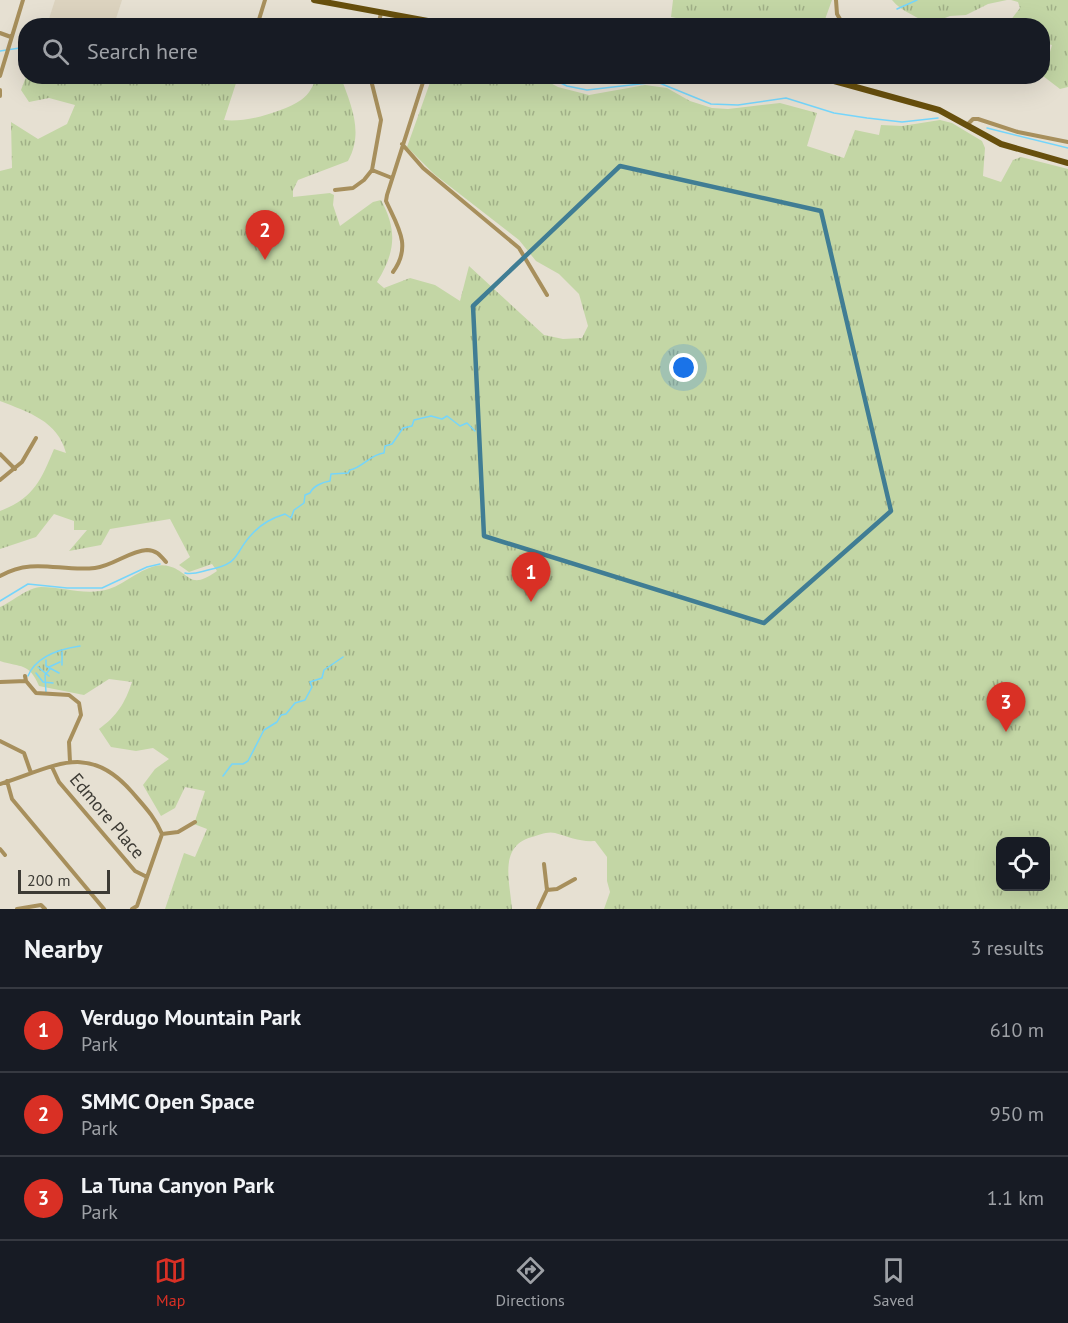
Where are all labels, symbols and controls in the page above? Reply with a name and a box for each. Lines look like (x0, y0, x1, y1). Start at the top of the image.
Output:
search box (18, 18, 1050, 84)
icon: search (39, 35, 72, 68)
text: Search here (87, 37, 198, 65)
pin: 2 (246, 210, 284, 260)
your location (669, 353, 698, 382)
pin: 1 (512, 552, 550, 602)
pin: 3 (986, 682, 1026, 732)
street label: Edmore Place (65, 768, 150, 863)
map controls (996, 837, 1050, 891)
button: locate (996, 837, 1050, 891)
scale bar (18, 867, 110, 894)
text: 200 m (27, 870, 70, 890)
text: Nearby (24, 932, 102, 965)
text: 3 results (971, 935, 1044, 961)
text: Verdugo Mountain Park (81, 1003, 301, 1031)
text: 1 (38, 1017, 49, 1043)
text: 610 m (990, 1017, 1044, 1043)
text: Park (81, 1031, 118, 1057)
text: SMMC Open Space (81, 1087, 255, 1115)
text: 2 (38, 1101, 49, 1127)
text: 950 m (990, 1101, 1044, 1127)
text: Park (81, 1115, 118, 1141)
text: La Tuna Canyon Park (81, 1171, 274, 1199)
text: 3 (38, 1185, 49, 1211)
text: 1.1 km (987, 1185, 1044, 1211)
text: Park (81, 1199, 118, 1225)
tab: Map (154, 1254, 187, 1310)
tab: Directions (496, 1254, 565, 1310)
tab: Saved (873, 1254, 914, 1310)

